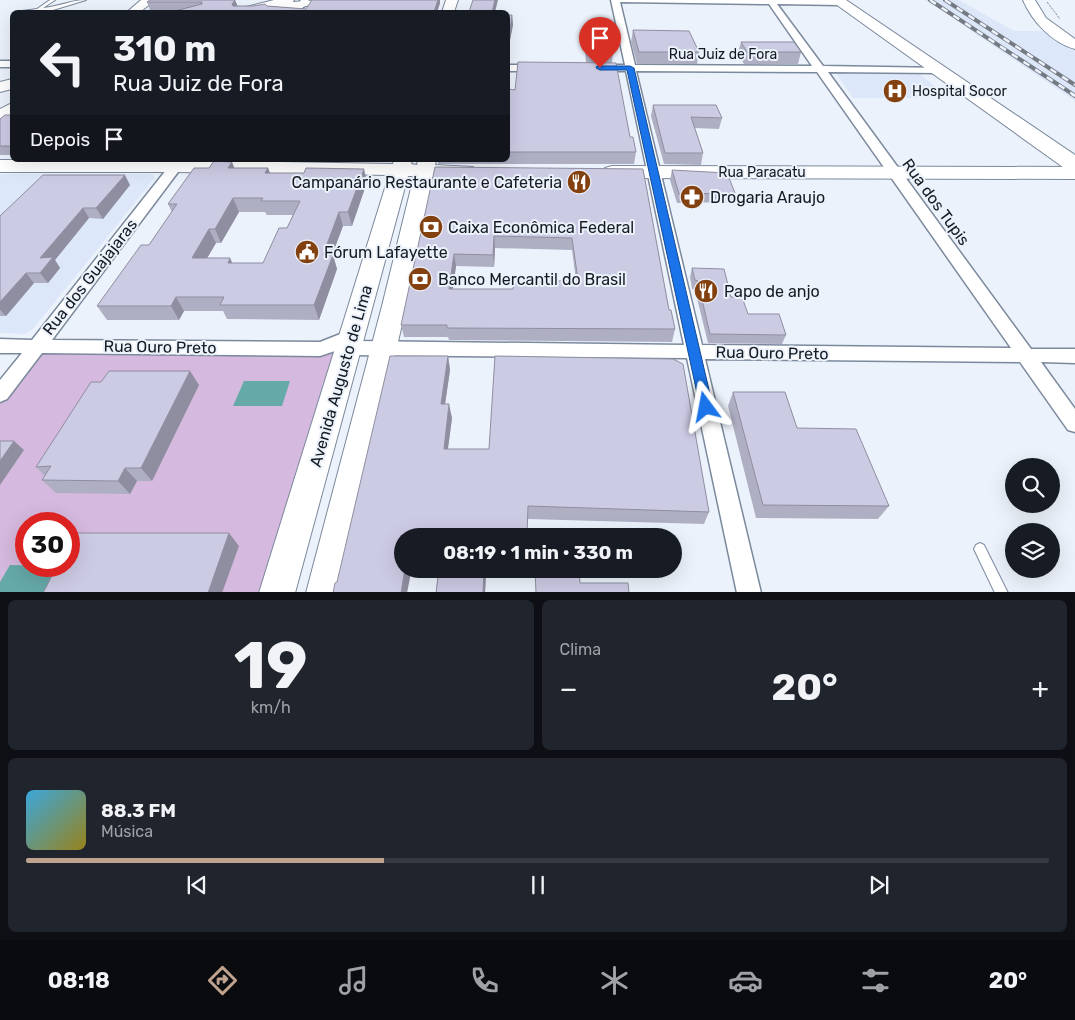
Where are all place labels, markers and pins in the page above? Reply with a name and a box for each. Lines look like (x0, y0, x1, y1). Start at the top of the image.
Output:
pin (579, 17, 621, 68)
hospital icon: Hospital Socor (882, 78, 908, 104)
place label: Hospital Socor (912, 83, 1007, 100)
restaurant icon: Campanário Restaurante e Cafeteria (566, 169, 592, 195)
place label: Campanário Restaurante e Cafeteria (291, 173, 562, 192)
pharmacy icon: Drogaria Araujo (679, 184, 705, 210)
place label: Drogaria Araujo (710, 188, 825, 207)
bank icon: Caixa Econômica Federal (418, 214, 444, 240)
place label: Caixa Econômica Federal (448, 218, 634, 237)
public building icon: Fórum Lafayette (294, 239, 320, 265)
place label: Fórum Lafayette (324, 243, 448, 262)
bank icon: Banco Mercantil do Brasil (407, 266, 433, 292)
place label: Banco Mercantil do Brasil (438, 270, 626, 289)
restaurant icon: Papo de anjo (693, 278, 719, 304)
place label: Papo de anjo (724, 282, 820, 301)

